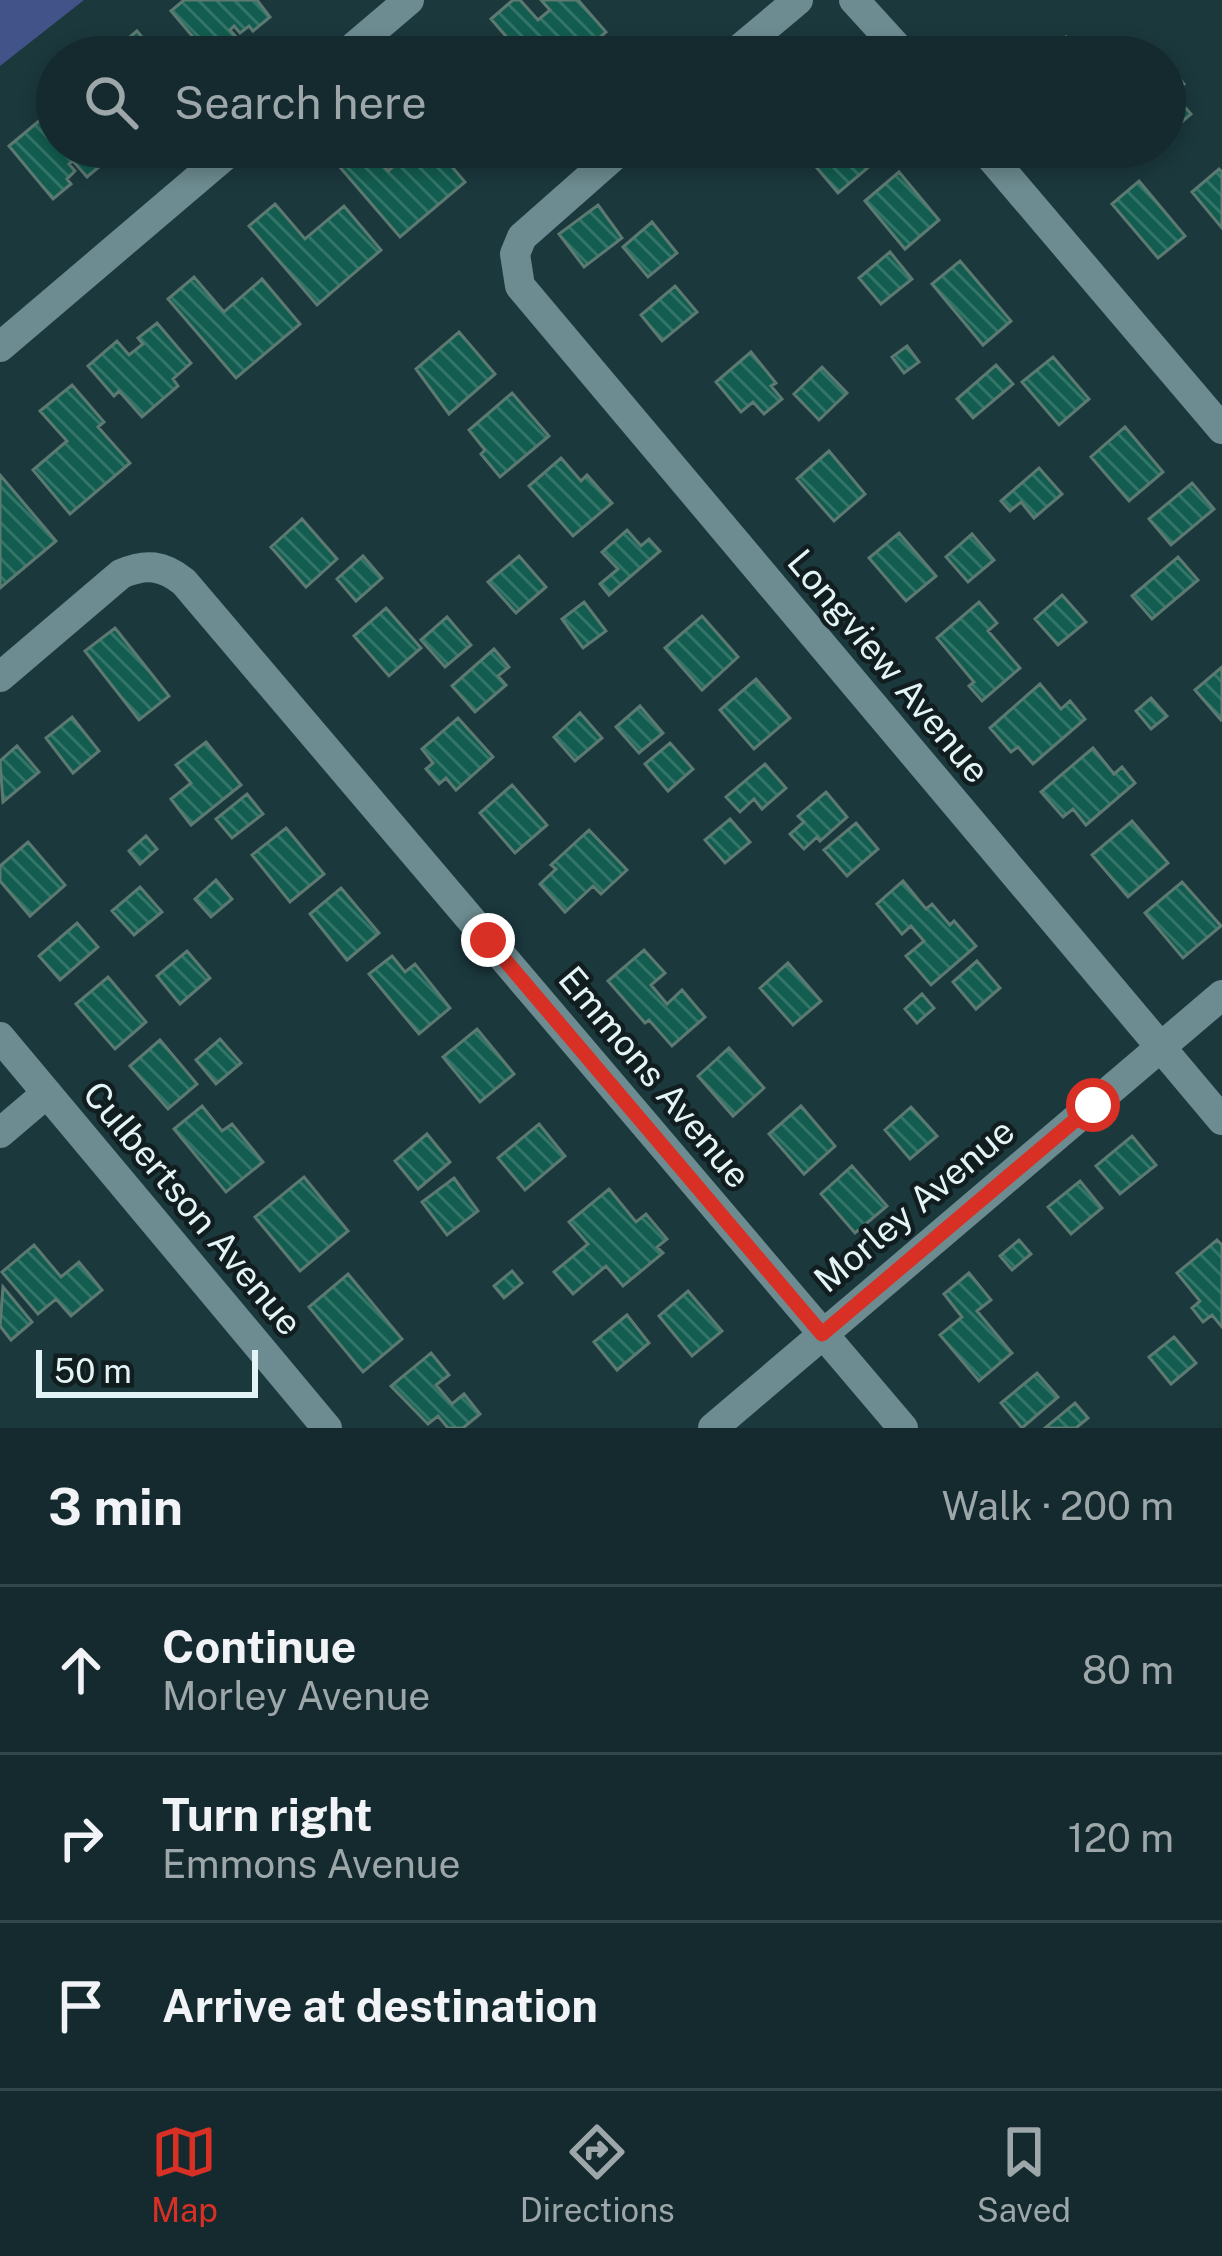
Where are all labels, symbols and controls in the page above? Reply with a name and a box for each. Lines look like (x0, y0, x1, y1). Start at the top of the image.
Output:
search box (36, 36, 1186, 168)
icon: search (78, 69, 144, 135)
text: Search here (174, 76, 427, 129)
street label: Longview Avenue (779, 541, 999, 791)
route end (461, 913, 515, 967)
street label: Emmons Avenue (550, 958, 760, 1196)
street label: Culbertson Avenue (75, 1073, 311, 1343)
route start (1066, 1078, 1120, 1132)
street label: Morley Avenue (806, 1109, 1022, 1301)
scale bar (36, 1344, 258, 1397)
text: 50 m (54, 1352, 132, 1390)
text: 3 min (48, 1477, 183, 1536)
text: Walk · 200 m (942, 1483, 1174, 1529)
text: Continue (162, 1620, 356, 1673)
icon: ahead (48, 1637, 114, 1703)
text: 80 m (1082, 1647, 1174, 1693)
text: Morley Avenue (162, 1673, 430, 1719)
text: Turn right (162, 1788, 373, 1841)
icon: right (48, 1805, 114, 1871)
text: 120 m (1068, 1815, 1174, 1861)
text: Emmons Avenue (162, 1841, 461, 1887)
icon: arrive (48, 1973, 114, 2039)
text: Arrive at destination (162, 1979, 598, 2032)
tab: Map (151, 2119, 218, 2229)
tab: Directions (520, 2119, 675, 2229)
tab: Saved (977, 2119, 1071, 2229)

